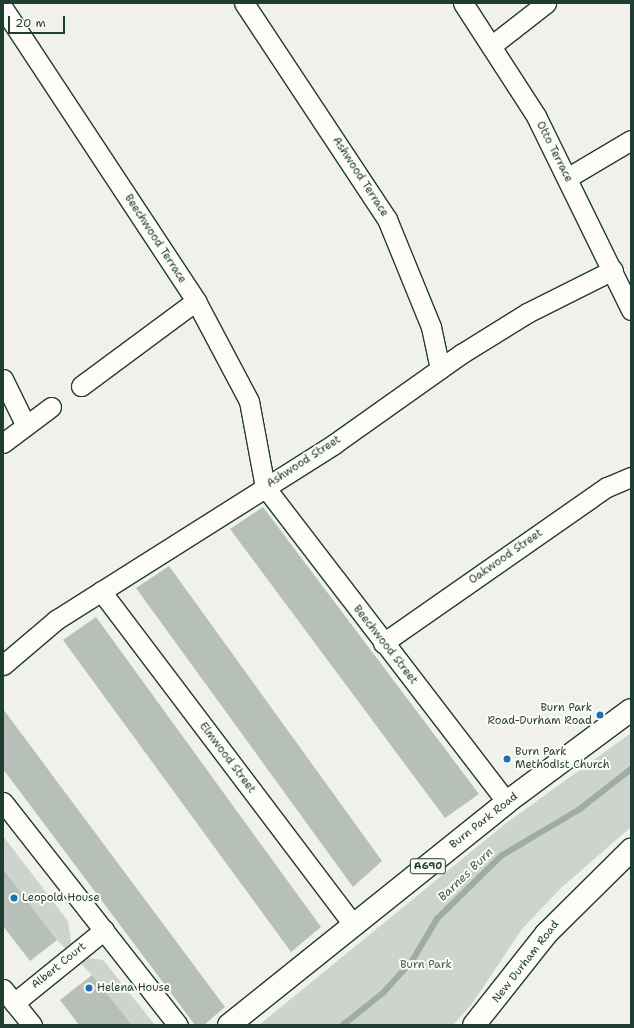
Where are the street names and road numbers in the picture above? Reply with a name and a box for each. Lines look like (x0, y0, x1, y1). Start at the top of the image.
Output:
street label: Otto Terrace (533, 119, 575, 185)
street label: Ashwood Terrace (329, 135, 391, 219)
street label: Beechwood Terrace (121, 192, 189, 286)
street label: Ashwood Street (264, 433, 344, 491)
street label: Oakwood Street (467, 527, 545, 587)
street label: Beechwood Street (350, 603, 420, 687)
street label: Elmwood Street (196, 720, 258, 796)
street label: Burn Park Road (447, 790, 521, 852)
road number: A690 (409, 858, 447, 874)
street label: New Durham Road (490, 918, 562, 1006)
street label: Albert Court (29, 940, 89, 992)

